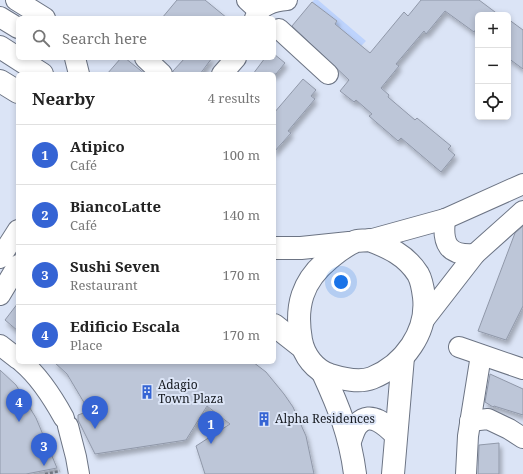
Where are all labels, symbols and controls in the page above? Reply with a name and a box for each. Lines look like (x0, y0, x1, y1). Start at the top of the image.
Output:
map controls (475, 12, 511, 120)
button: + (475, 12, 511, 48)
search box (16, 16, 276, 60)
icon: search (30, 27, 52, 49)
text: Search here (62, 28, 147, 48)
button: − (475, 48, 511, 84)
button: locate (475, 84, 511, 120)
text: Nearby (32, 87, 95, 110)
text: 4 results (208, 89, 260, 107)
text: Atipico (70, 136, 125, 156)
text: 1 (41, 146, 49, 164)
text: 100 m (223, 146, 260, 164)
text: Café (70, 156, 97, 174)
text: BiancoLatte (70, 196, 161, 216)
text: 2 (41, 206, 49, 224)
text: 140 m (223, 206, 260, 224)
text: Café (70, 216, 97, 234)
text: Sushi Seven (70, 256, 160, 276)
text: 3 (41, 266, 49, 284)
text: 170 m (223, 266, 260, 284)
your location (331, 272, 351, 292)
text: Restaurant (70, 276, 138, 294)
text: Edificio Escala (70, 316, 180, 336)
text: 4 (41, 326, 49, 344)
text: 170 m (223, 326, 260, 344)
text: Place (70, 336, 103, 354)
place label: Adagio Town Plaza (158, 376, 224, 407)
building icon: Adagio Town Plaza (139, 384, 155, 400)
pin: 4 (6, 389, 32, 422)
pin: 2 (82, 396, 108, 429)
place label: Alpha Residences (275, 410, 375, 427)
pin: 1 (198, 411, 224, 444)
building icon: Alpha Residences (256, 411, 272, 427)
pin: 3 (31, 433, 57, 466)

